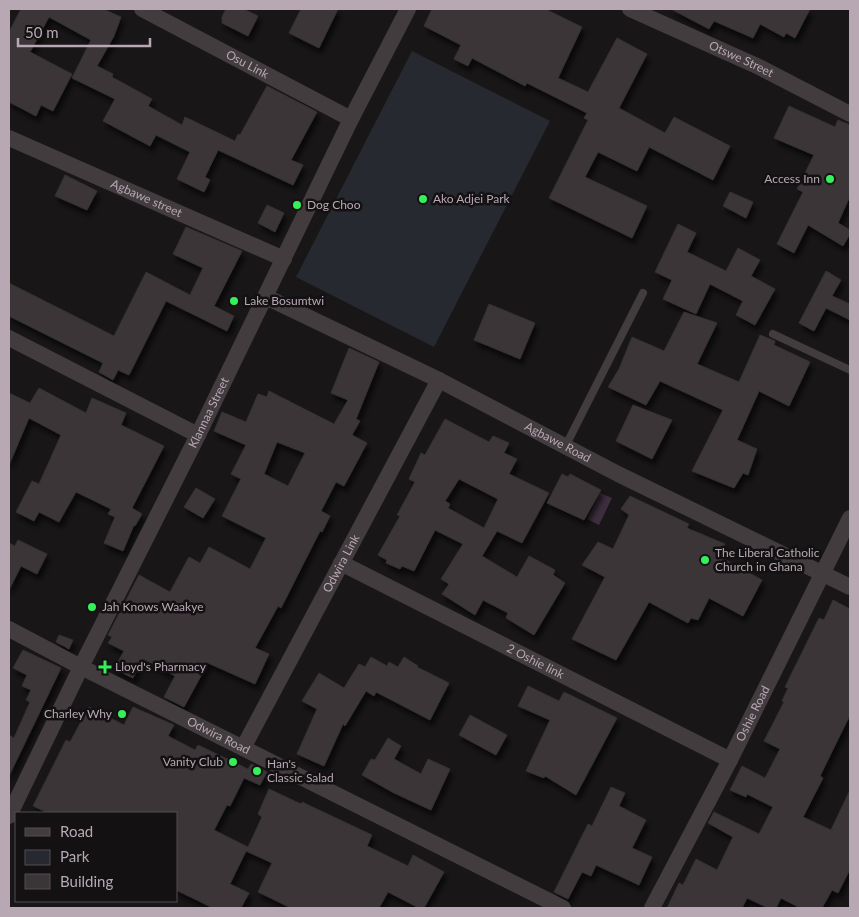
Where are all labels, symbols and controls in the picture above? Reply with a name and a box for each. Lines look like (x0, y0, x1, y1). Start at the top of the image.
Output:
scale bar (18, 15, 150, 47)
text: 50 m (25, 23, 59, 41)
street label: Otswe Street (707, 37, 777, 81)
street label: Osu Link (224, 47, 272, 82)
place label: Access Inn (764, 171, 820, 186)
marker: Access Inn (824, 173, 836, 185)
street label: Agbawe street (109, 176, 185, 220)
place label: Ako Adjei Park (433, 191, 511, 206)
marker: Ako Adjei Park (417, 193, 429, 205)
place label: Dog Choo (307, 197, 361, 212)
marker: Dog Choo (291, 199, 303, 211)
place label: Lake Bosumtwi (244, 293, 324, 308)
marker: Lake Bosumtwi (228, 295, 240, 307)
street label: Klannaa Street (185, 374, 232, 450)
street label: Agbawe Road (522, 418, 594, 465)
street label: Odwira Link (319, 531, 363, 595)
place label: The Liberal Catholic Church in Ghana (715, 545, 820, 574)
marker: The Liberal Catholic Church in Ghana (699, 554, 711, 566)
place label: Jah Knows Waakye (102, 599, 204, 614)
marker: Jah Knows Waakye (86, 601, 98, 613)
street label: 2 Oshie link (505, 640, 568, 682)
place label: Lloyd's Pharmacy (115, 659, 207, 674)
marker: Lloyd's Pharmacy (99, 661, 111, 673)
street label: Oshie Road (732, 683, 773, 744)
place label: Charley Why (44, 706, 113, 721)
marker: Charley Why (116, 708, 128, 720)
street label: Odwira Road (185, 713, 253, 757)
place label: Vanity Club (163, 754, 223, 769)
marker: Vanity Club (227, 756, 239, 768)
place label: Han's Classic Salad (267, 756, 334, 785)
marker: Han's Classic Salad (251, 765, 263, 777)
legend (15, 812, 178, 902)
text: Road (60, 822, 93, 840)
text: Park (60, 847, 90, 865)
text: Building (60, 872, 113, 890)

